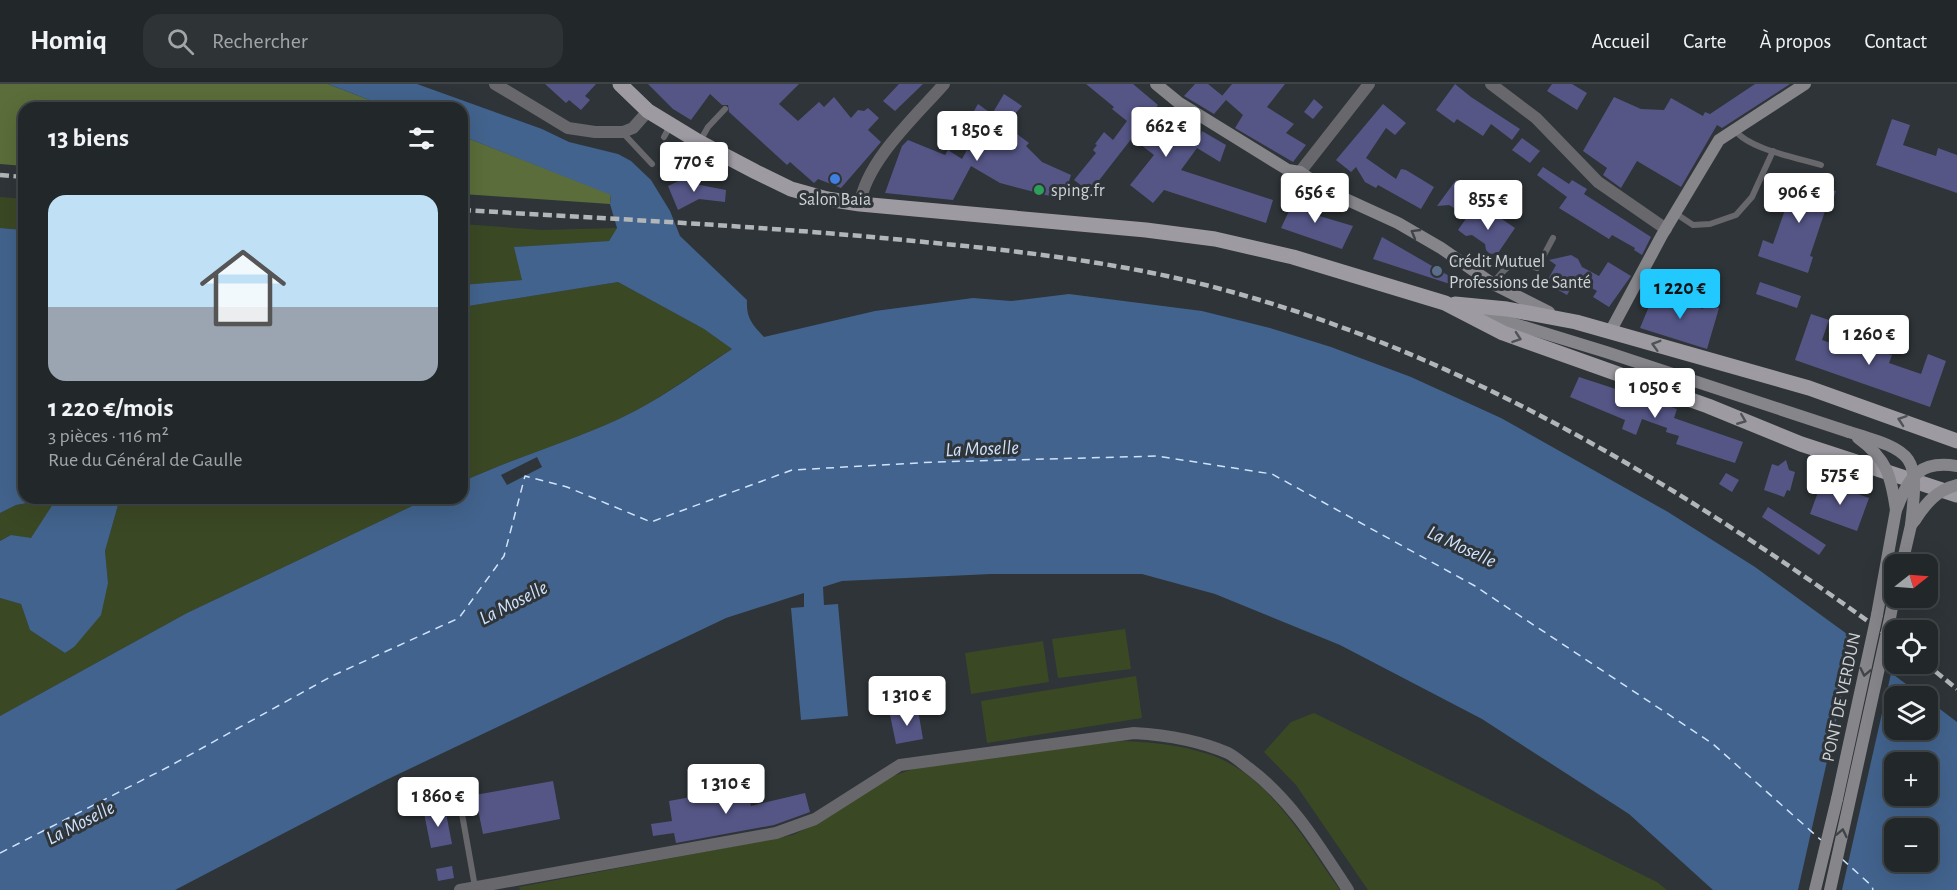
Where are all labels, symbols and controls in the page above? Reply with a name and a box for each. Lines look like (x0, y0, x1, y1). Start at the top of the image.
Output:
search box (143, 14, 563, 68)
icon: search (164, 25, 197, 58)
text: Homiq (30, 27, 107, 55)
text: Rechercher (212, 30, 308, 52)
text: Accueil (1592, 31, 1650, 52)
text: Carte (1683, 31, 1726, 52)
text: À propos (1759, 31, 1831, 52)
text: Contact (1864, 31, 1927, 52)
pin: 662 € (1124, 107, 1208, 158)
pin: 1 850 € (922, 111, 1032, 162)
text: 662 € (1145, 116, 1187, 136)
text: 1 850 € (951, 120, 1003, 140)
icon: filters (405, 122, 438, 155)
text: 13 biens (48, 125, 129, 151)
pin: 770 € (652, 142, 736, 193)
text: 770 € (674, 151, 714, 171)
marker: Salon Baia (828, 172, 842, 186)
pin: 656 € (1273, 173, 1357, 224)
pin: 906 € (1757, 173, 1841, 224)
pin: 855 € (1446, 180, 1530, 231)
place label: sping.fr (1051, 182, 1105, 200)
text: 656 € (1295, 182, 1335, 202)
text: 906 € (1778, 182, 1820, 202)
marker: sping.fr (1032, 183, 1046, 197)
text: 855 € (1468, 189, 1508, 209)
place label: Salon Baia (799, 191, 871, 209)
one-way arrow (1411, 228, 1421, 240)
icon: home (189, 234, 297, 342)
place label: Crédit Mutuel Professions de Santé (1449, 253, 1591, 292)
marker: Crédit Mutuel Professions de Santé (1430, 264, 1444, 278)
pin: 1 220 € (1625, 269, 1735, 320)
text: 1 220 € (1654, 278, 1706, 298)
pin: 1 260 € (1814, 315, 1924, 366)
text: 1 260 € (1843, 324, 1895, 344)
one-way arrow (1511, 331, 1522, 343)
one-way arrow (1651, 340, 1661, 353)
pin: 1 050 € (1600, 368, 1710, 419)
text: 1 050 € (1629, 377, 1681, 397)
text: 1 220 €/mois (48, 395, 173, 421)
one-way arrow (1736, 413, 1747, 425)
one-way arrow (1898, 415, 1908, 428)
text: 3 pièces · 116 m² (48, 426, 169, 446)
water label: La Moselle (945, 438, 1020, 460)
text: Rue du Général de Gaulle (48, 450, 243, 470)
pin: 575 € (1798, 455, 1882, 506)
text: 575 € (1821, 464, 1859, 484)
water label: La Moselle (1424, 522, 1500, 572)
north arrow (1884, 554, 1938, 608)
map controls (1884, 554, 1938, 872)
water label: La Moselle (476, 577, 551, 629)
button: locate (1884, 620, 1938, 674)
street label: PONT DE VERDUN (1819, 631, 1864, 764)
one-way arrow (1859, 667, 1872, 677)
pin: 1 310 € (852, 676, 962, 727)
text: 1 310 € (883, 685, 931, 705)
button: layers (1884, 686, 1938, 740)
button: + (1884, 752, 1938, 806)
pin: 1 310 € (671, 764, 781, 815)
text: 1 310 € (702, 773, 750, 793)
pin: 1 860 € (383, 777, 493, 828)
text: 1 860 € (412, 786, 464, 806)
water label: La Moselle (43, 797, 118, 849)
button: − (1884, 818, 1938, 872)
one-way arrow (1835, 828, 1848, 838)

